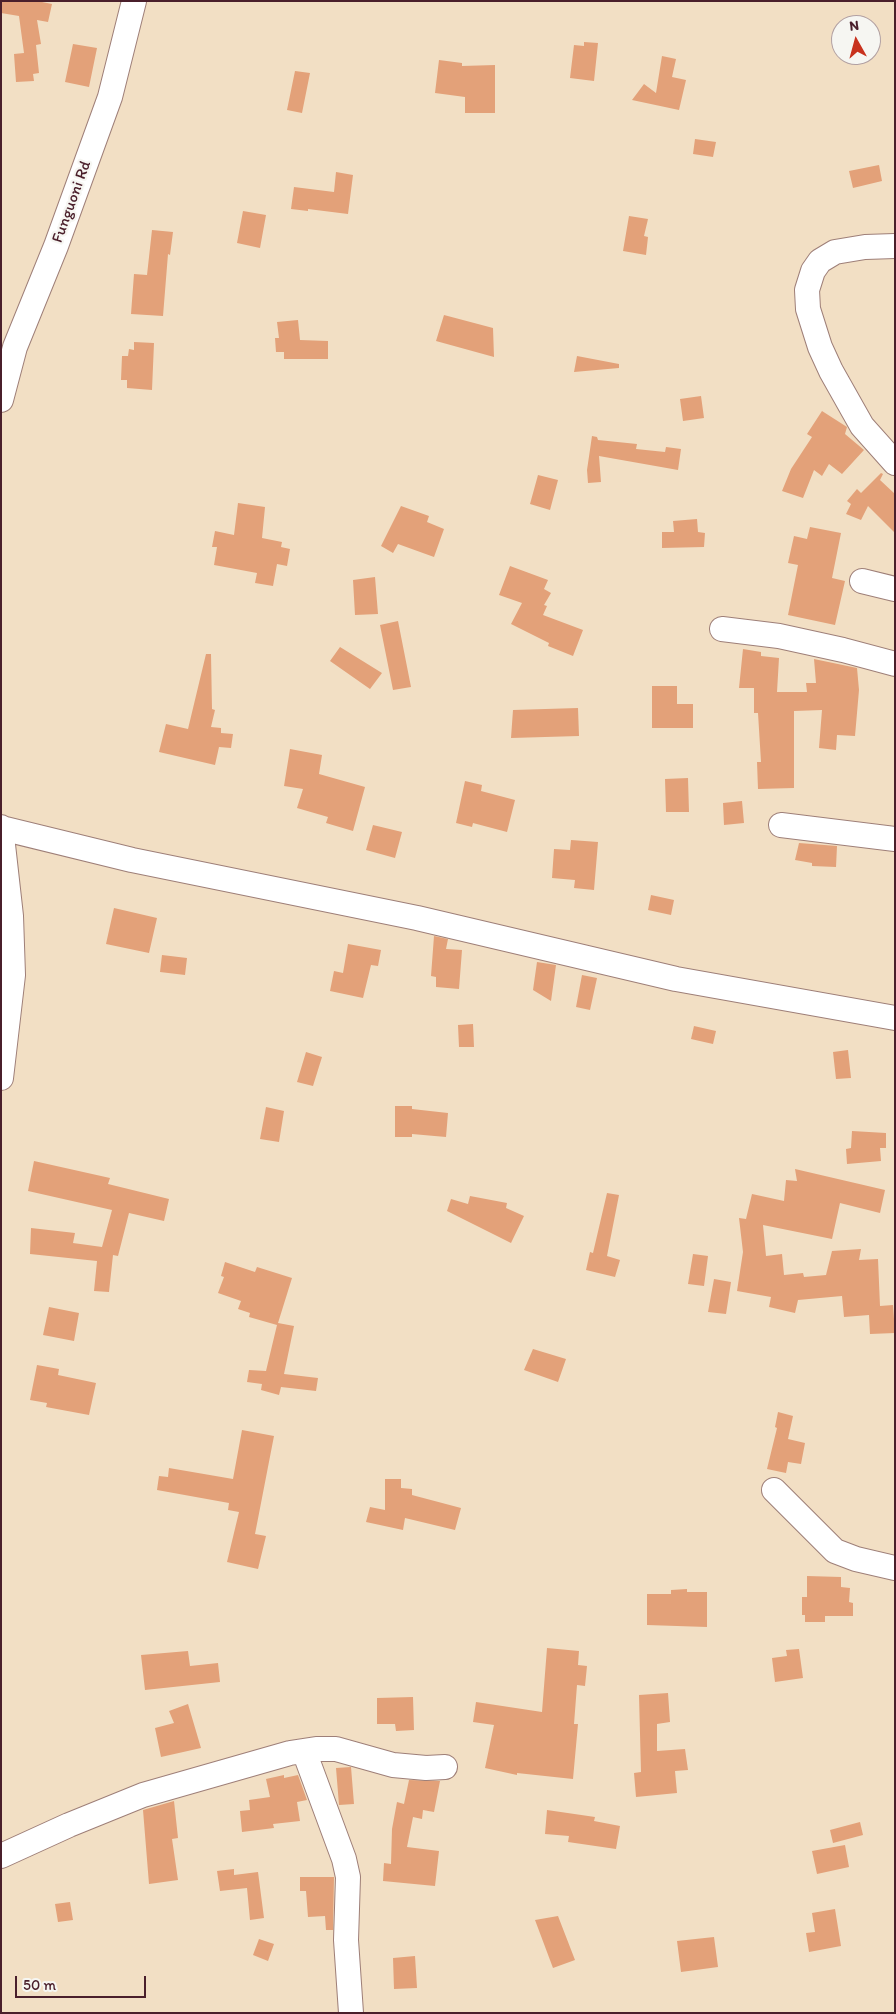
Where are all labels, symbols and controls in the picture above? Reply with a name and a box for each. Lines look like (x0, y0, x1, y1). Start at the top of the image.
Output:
north arrow (831, 15, 881, 65)
text: N (848, 17, 860, 35)
street label: Funguoni Rd (48, 158, 96, 246)
scale bar (18, 1966, 149, 1998)
text: 50 m (23, 1976, 56, 1994)

